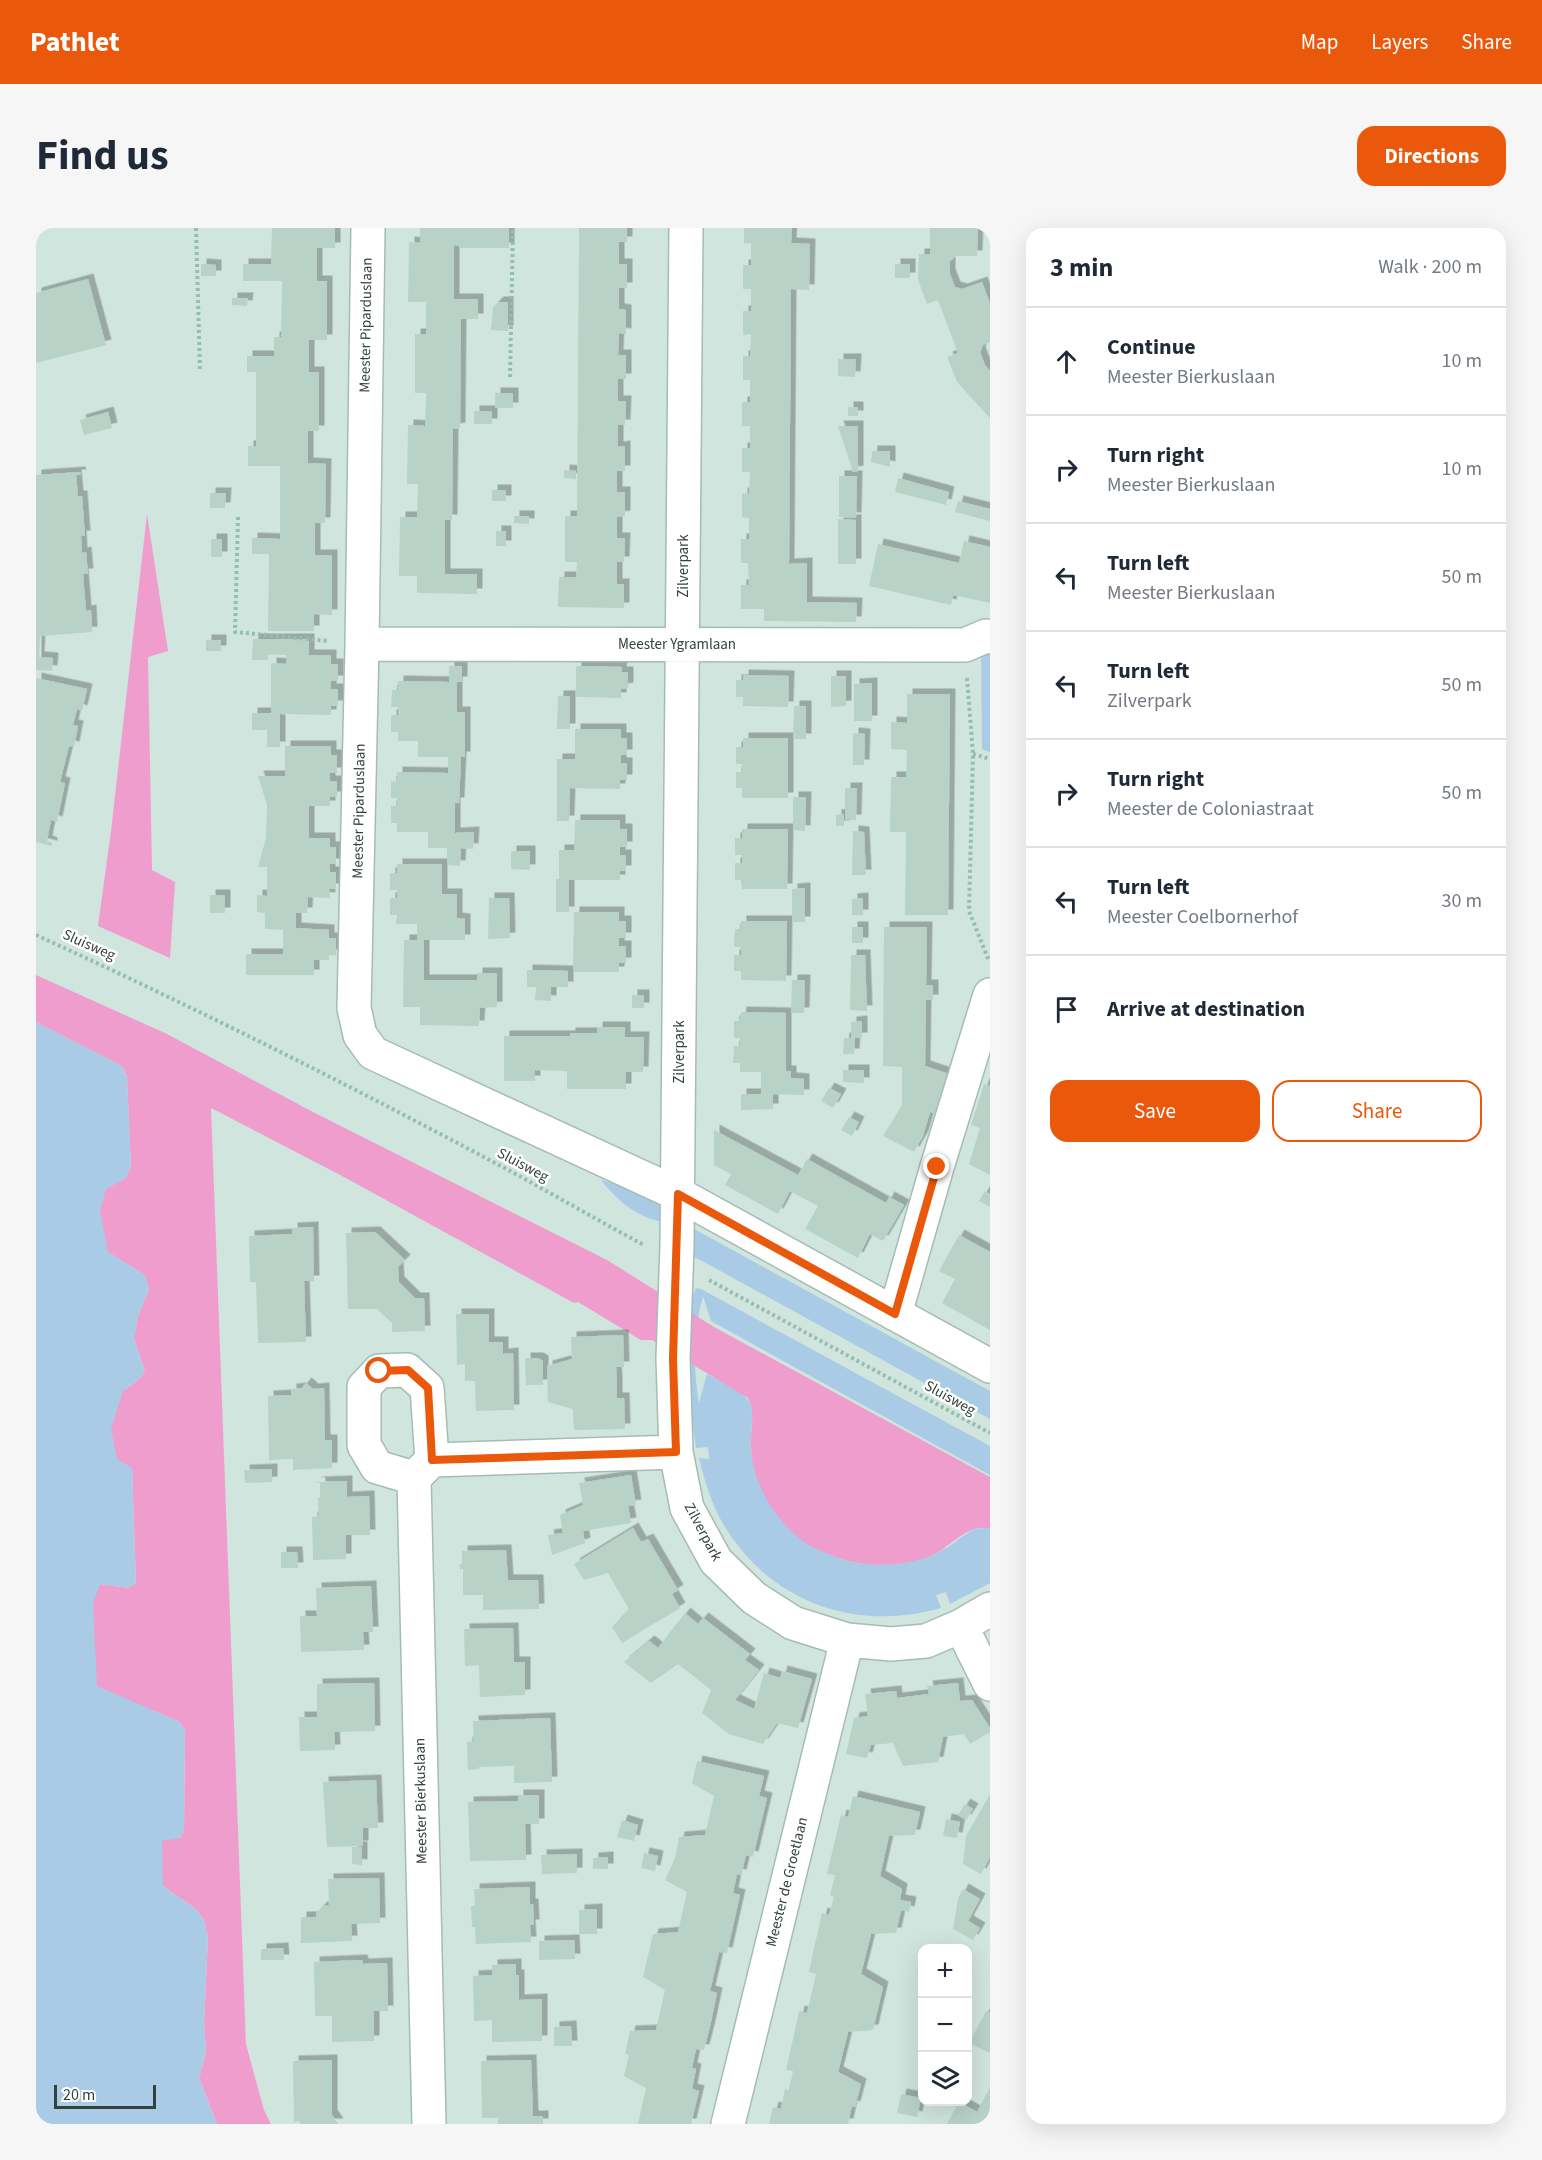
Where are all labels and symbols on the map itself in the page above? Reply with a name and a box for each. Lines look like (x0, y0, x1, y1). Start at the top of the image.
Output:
street label: Meester Piparduslaan (354, 257, 378, 393)
street label: Zilverpark (673, 534, 694, 598)
street label: Meester Ygramlaan (618, 634, 736, 655)
street label: Meester Piparduslaan (347, 743, 371, 879)
street label: Sluisweg (59, 924, 119, 966)
street label: Zilverpark (669, 1020, 690, 1084)
street label: Sluisweg (494, 1143, 553, 1188)
route end (923, 1153, 949, 1179)
route start (365, 1357, 391, 1383)
street label: Sluisweg (921, 1375, 980, 1421)
street label: Zilverpark (679, 1499, 727, 1565)
street label: Meester Bierkuslaan (409, 1738, 433, 1864)
street label: Meester de Groetlaan (761, 1815, 813, 1949)
scale bar (54, 2082, 156, 2110)

